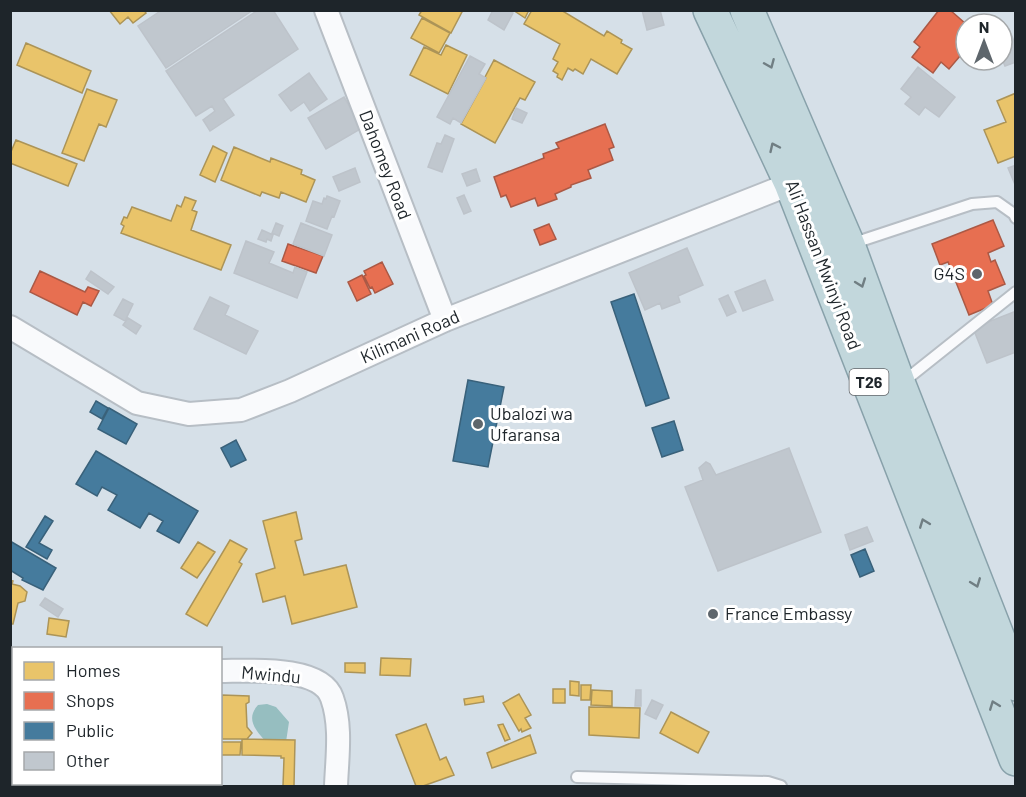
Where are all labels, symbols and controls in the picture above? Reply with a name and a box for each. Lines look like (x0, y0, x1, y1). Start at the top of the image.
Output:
north arrow (954, 12, 1014, 72)
text: N (979, 17, 989, 36)
one-way arrow (763, 58, 775, 69)
street label: Dahomey Road (355, 107, 417, 222)
one-way arrow (770, 142, 782, 153)
street label: Ali Hassan Mwinyi Road (781, 177, 866, 353)
place label: G4S (934, 262, 965, 284)
marker: G4S (970, 267, 984, 281)
one-way arrow (854, 277, 867, 288)
street label: Kilimani Road (357, 304, 463, 368)
road number: T26 (850, 369, 888, 395)
place label: Ubalozi wa Ufaransa (490, 402, 573, 445)
marker: Ubalozi wa Ufaransa (471, 417, 485, 431)
one-way arrow (918, 518, 931, 529)
one-way arrow (969, 576, 981, 587)
place label: France Embassy (725, 602, 852, 624)
marker: France Embassy (706, 607, 720, 621)
legend (12, 647, 222, 785)
text: Homes (66, 659, 120, 681)
street label: Mwindu (240, 660, 302, 688)
text: Shops (66, 689, 115, 711)
one-way arrow (989, 700, 1001, 711)
text: Public (66, 719, 114, 741)
text: Other (66, 749, 110, 771)

